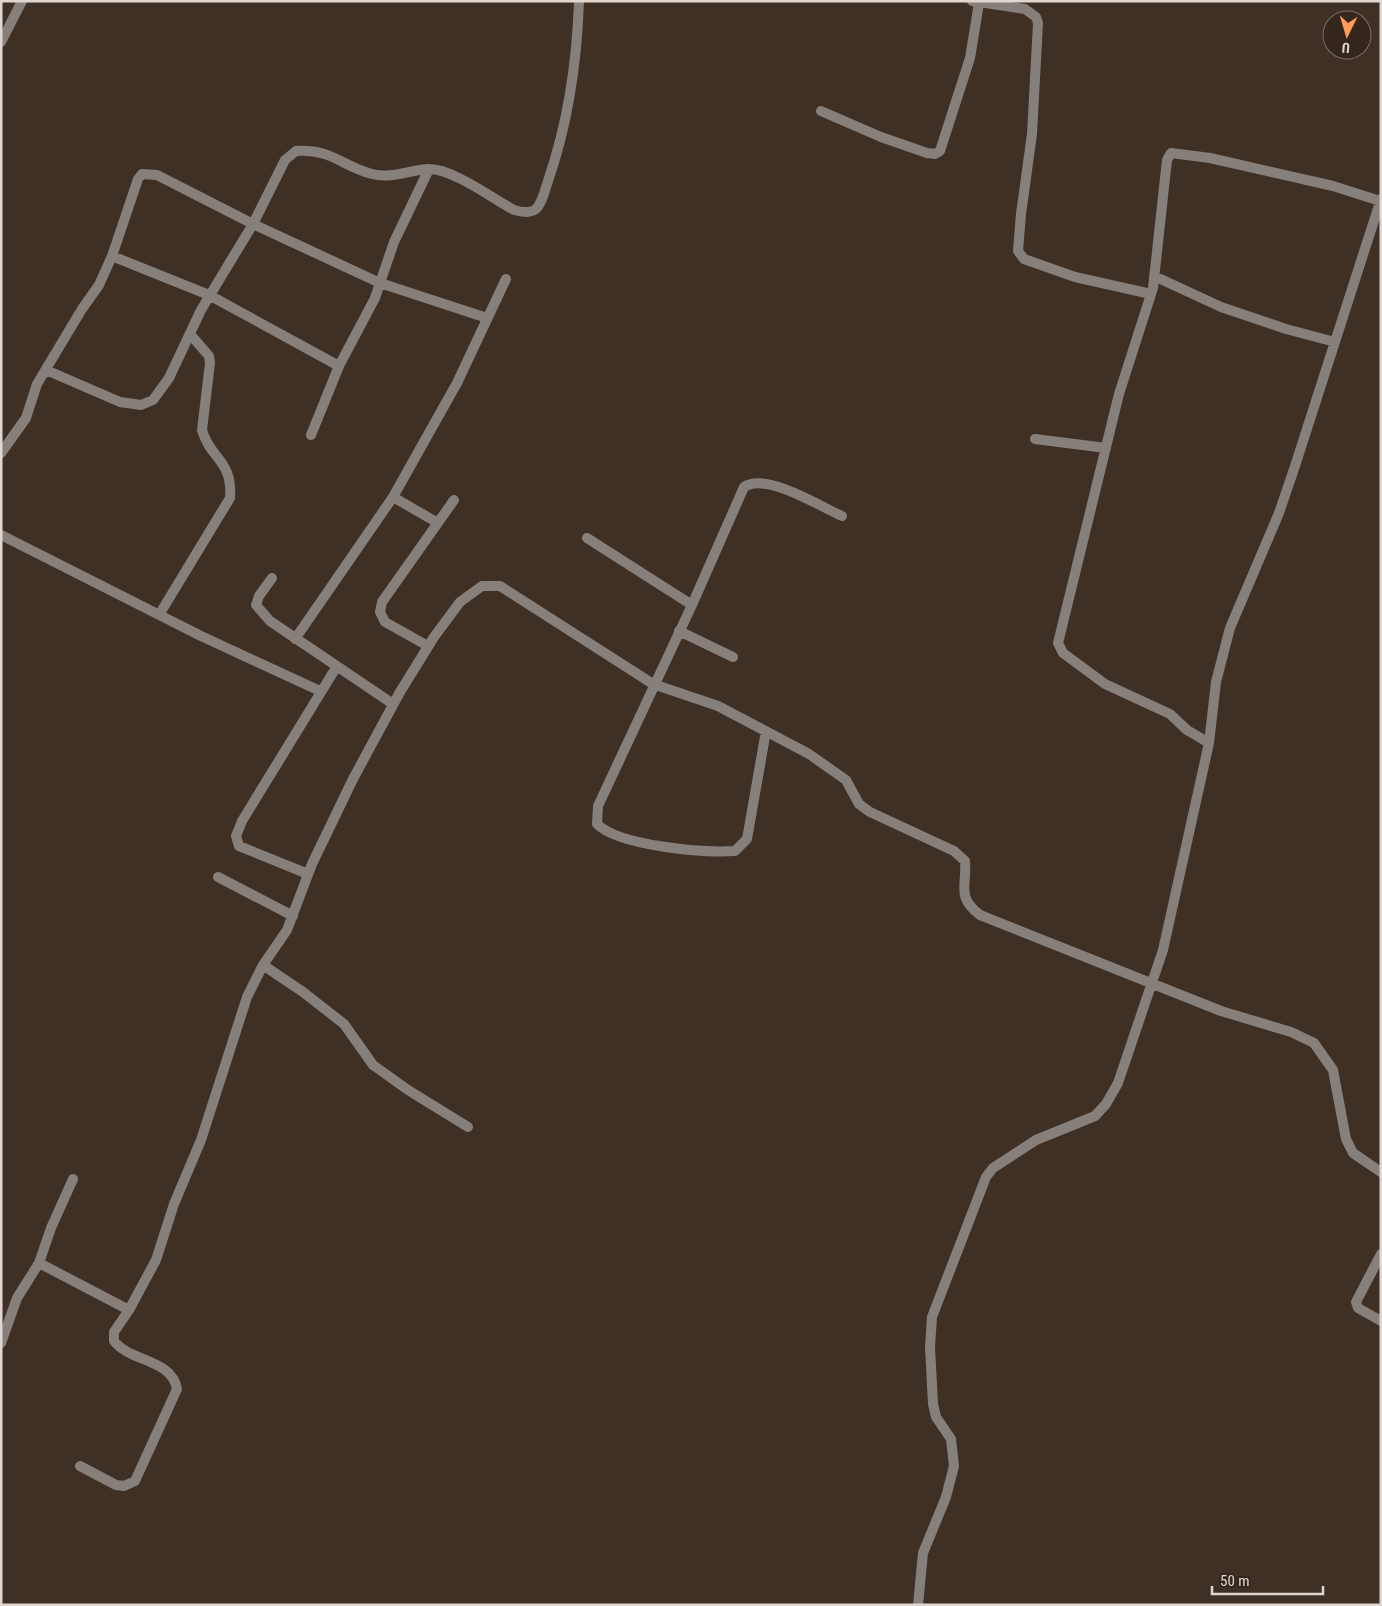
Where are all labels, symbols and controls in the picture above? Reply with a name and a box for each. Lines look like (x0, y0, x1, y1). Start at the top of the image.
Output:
north arrow (1322, 10, 1372, 60)
text: U (1341, 40, 1351, 56)
scale bar (1212, 1564, 1323, 1596)
text: 50 m (1220, 1572, 1250, 1590)

